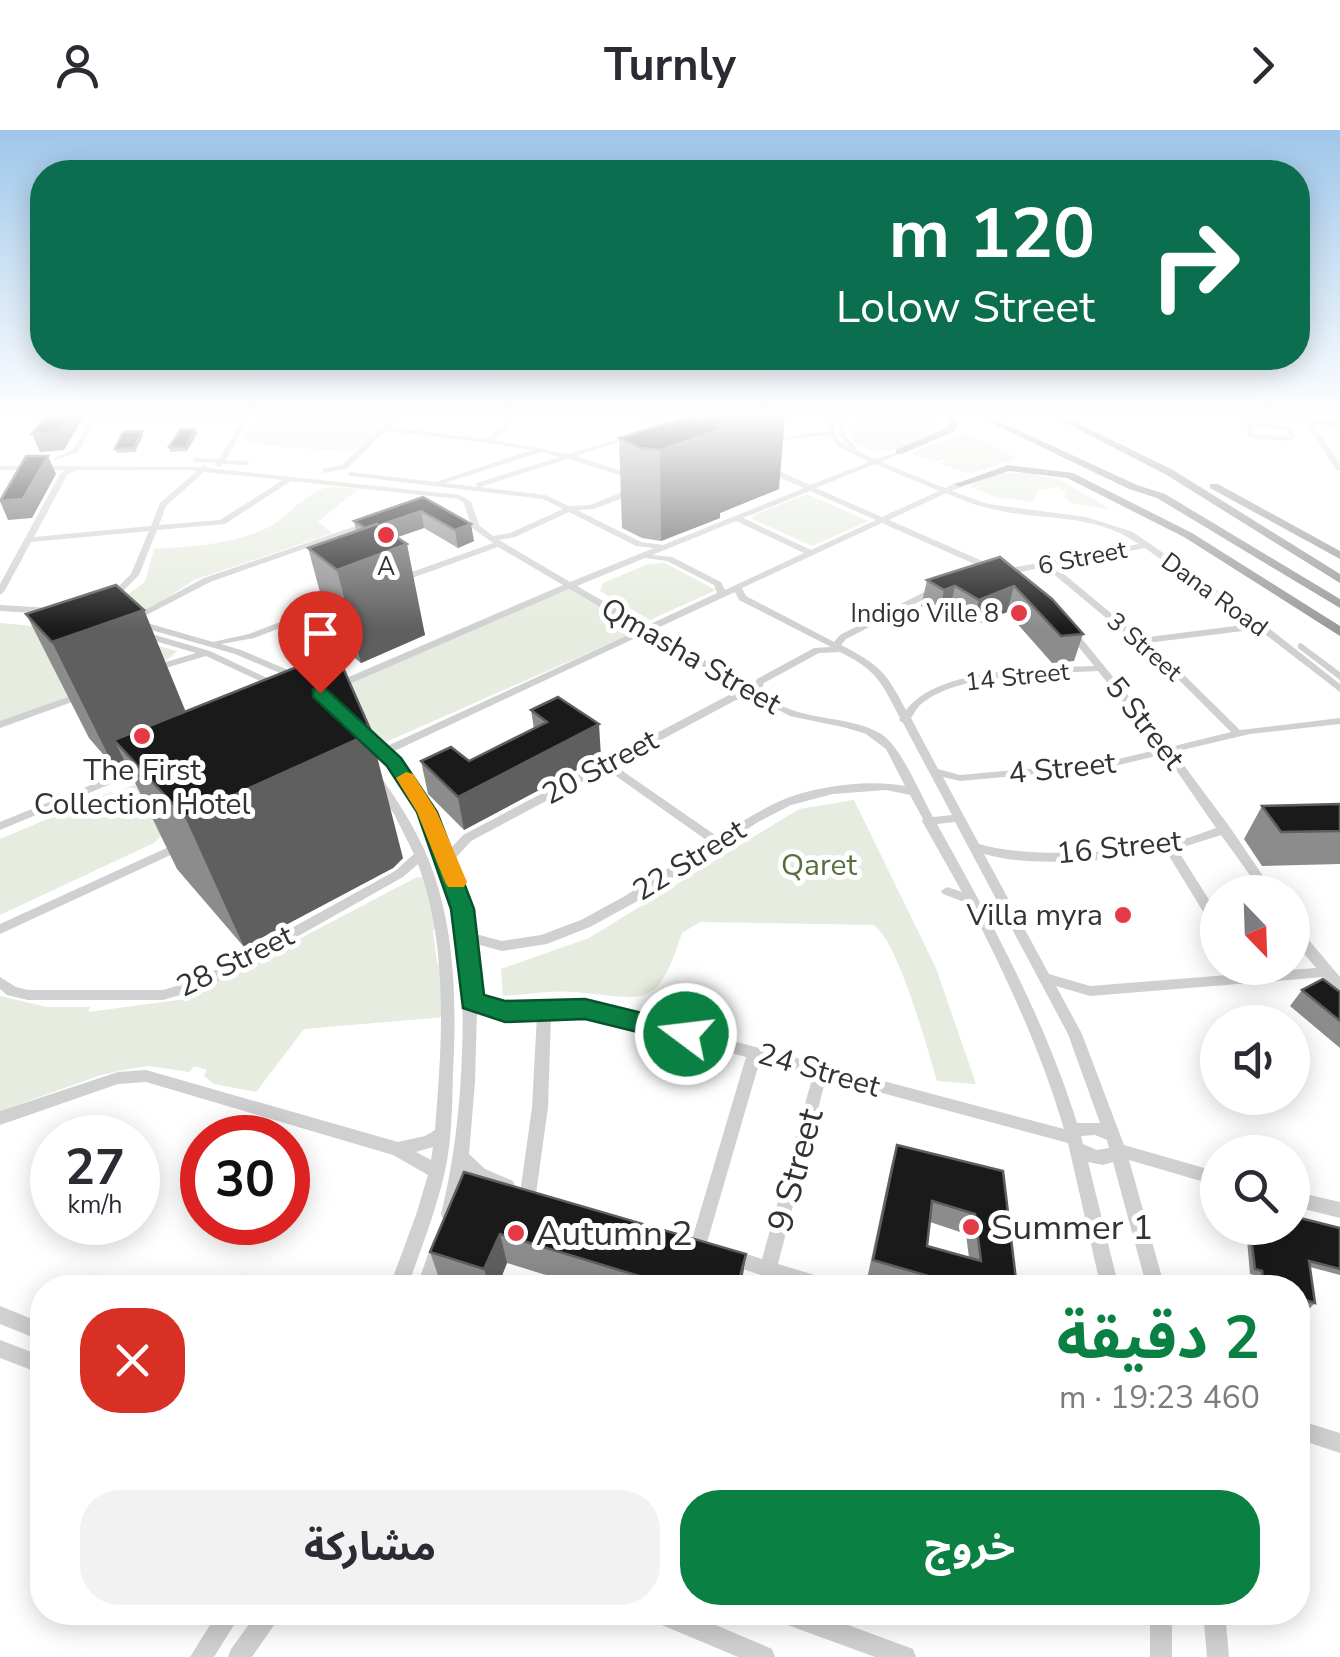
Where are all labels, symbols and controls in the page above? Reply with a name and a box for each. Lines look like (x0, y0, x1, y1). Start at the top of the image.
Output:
text: Turnly (604, 35, 736, 96)
icon: person (50, 38, 105, 93)
icon: forward (1235, 38, 1290, 93)
text: 120 m (889, 186, 1095, 282)
icon: right (1130, 200, 1260, 330)
text: Lolow Street (836, 277, 1095, 338)
marker: A (375, 524, 397, 546)
street label: 6 Street (1035, 533, 1130, 583)
street label: Dana Road (1154, 545, 1275, 645)
place label: A (377, 550, 395, 584)
street label: Qmasha Street (593, 588, 789, 725)
pin (278, 591, 363, 694)
place label: Indigo Ville 8 (851, 597, 999, 631)
marker: Indigo Ville 8 (1008, 602, 1030, 624)
street label: 3 Street (1099, 605, 1190, 689)
icon: arrive (293, 606, 348, 661)
street label: 14 Street (963, 655, 1071, 699)
street label: 5 Street (1095, 668, 1194, 779)
street label: 20 Street (535, 720, 666, 815)
marker: The First Collection Hotel (131, 725, 153, 747)
street label: 4 Street (1006, 742, 1118, 795)
place label: The First Collection Hotel (34, 750, 250, 825)
street label: 22 Street (625, 810, 754, 911)
street label: 16 Street (1054, 820, 1184, 874)
park label: Qaret (781, 845, 857, 886)
north arrow (1200, 875, 1310, 985)
map controls (1200, 875, 1310, 1245)
place label: Villa myra (966, 895, 1103, 936)
marker: Villa myra (1112, 904, 1134, 926)
street label: 28 Street (170, 915, 301, 1007)
position arrow (634, 982, 738, 1086)
button: sound (1200, 1005, 1310, 1115)
street label: 24 Street (753, 1033, 885, 1108)
street label: 9 Street (757, 1103, 835, 1237)
speed limit sign: 30 (180, 1115, 310, 1245)
text: 27 (65, 1133, 125, 1202)
button: search (1200, 1135, 1310, 1245)
text: km/h (67, 1188, 123, 1222)
place label: Summer 1 (991, 1204, 1153, 1251)
place label: Autumn 2 (536, 1210, 693, 1257)
marker: Summer 1 (960, 1216, 982, 1238)
marker: Autumn 2 (505, 1222, 527, 1244)
text: 2 دقيقة (1057, 1297, 1260, 1379)
button: close (80, 1308, 185, 1413)
text: 460 m · 19:23 (1059, 1376, 1260, 1419)
button: مشاركة (80, 1490, 660, 1605)
button: خروج (680, 1490, 1260, 1605)

